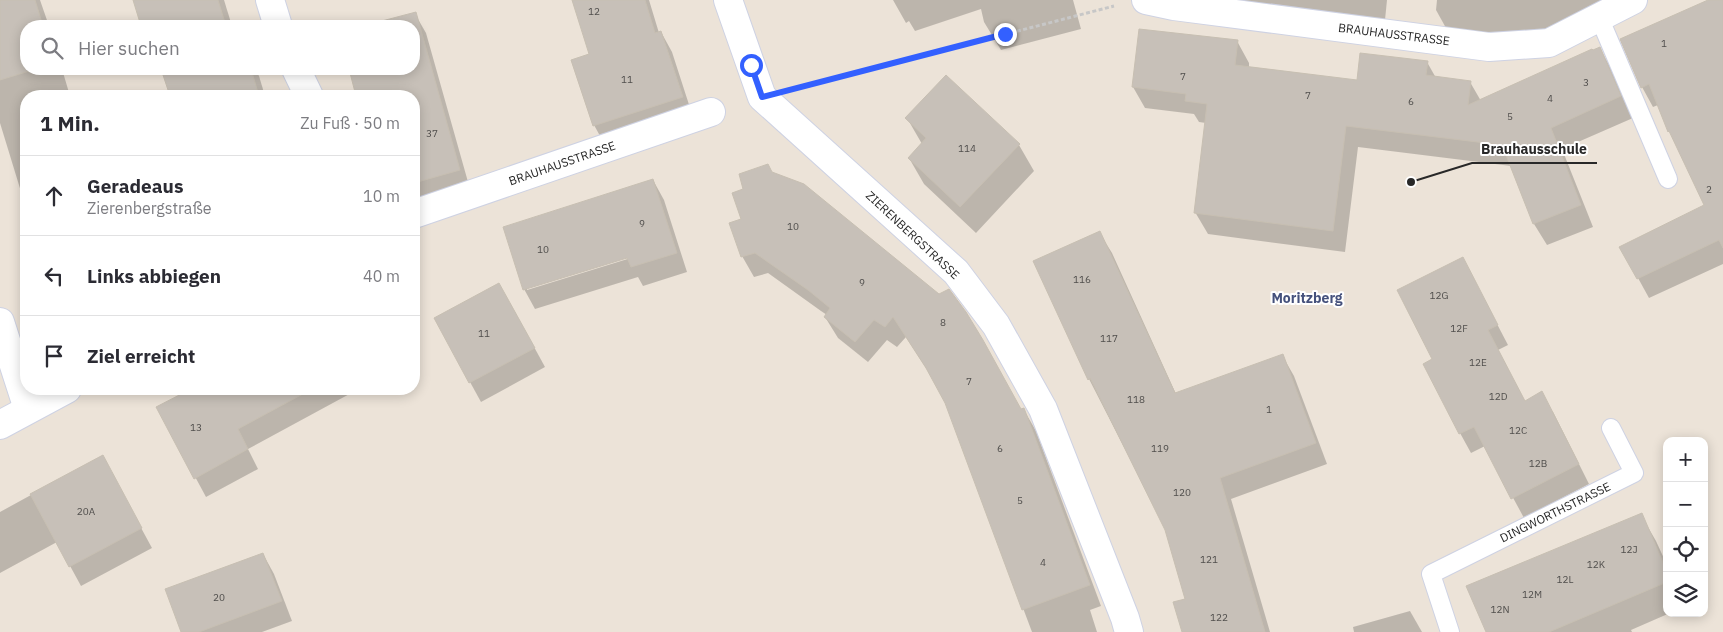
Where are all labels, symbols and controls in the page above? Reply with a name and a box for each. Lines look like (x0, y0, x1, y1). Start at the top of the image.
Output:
house number: 12 (588, 5, 600, 18)
search box (20, 20, 420, 75)
street label: BRAUHAUSSTRASSE (1337, 20, 1451, 48)
route end (994, 23, 1017, 46)
icon: search (38, 34, 66, 62)
text: Hier suchen (78, 36, 180, 60)
house number: 1 (1661, 37, 1667, 50)
route start (740, 54, 763, 77)
house number: 7 (1180, 70, 1186, 83)
house number: 11 (621, 73, 633, 86)
house number: 3 (1583, 76, 1589, 89)
house number: 7 (1305, 89, 1311, 102)
house number: 4 (1547, 92, 1553, 105)
house number: 6 (1408, 95, 1414, 108)
text: 1 Min. (40, 109, 100, 137)
house number: 5 (1507, 110, 1513, 123)
text: Zu Fuß · 50 m (300, 113, 400, 133)
house number: 37 (426, 127, 438, 140)
callout: Brauhausschule (1472, 134, 1597, 163)
street label: BRAUHAUSSTRASSE (507, 138, 617, 188)
text: Brauhausschule (1481, 140, 1587, 158)
house number: 114 (958, 142, 976, 155)
text: Geradeaus (87, 174, 184, 198)
icon: ahead (40, 182, 68, 210)
house number: 2 (1706, 183, 1712, 196)
text: 10 m (363, 186, 400, 206)
street label: ZIERENBERGSTRASSE (863, 188, 963, 282)
text: Zierenbergstraße (87, 198, 211, 218)
house number: 9 (639, 217, 645, 230)
house number: 10 (787, 220, 799, 233)
house number: 10 (537, 243, 549, 256)
icon: left (40, 262, 68, 290)
text: Links abbiegen (87, 264, 221, 288)
text: 40 m (363, 266, 400, 286)
house number: 116 (1073, 273, 1091, 286)
house number: 9 (859, 276, 865, 289)
district label: Moritzberg (1271, 289, 1343, 307)
house number: 12G (1430, 289, 1449, 302)
house number: 8 (940, 316, 946, 329)
house number: 12F (1450, 322, 1468, 335)
house number: 11 (478, 327, 490, 340)
house number: 117 (1100, 332, 1118, 345)
icon: arrive (40, 342, 68, 370)
text: Ziel erreicht (87, 344, 195, 368)
house number: 12E (1469, 356, 1487, 369)
house number: 7 (966, 375, 972, 388)
house number: 12D (1489, 390, 1508, 403)
house number: 118 (1127, 393, 1145, 406)
house number: 1 (1266, 403, 1272, 416)
house number: 13 (190, 421, 202, 434)
house number: 12C (1509, 424, 1527, 437)
map controls (1663, 437, 1708, 617)
button: + (1663, 437, 1708, 482)
house number: 6 (997, 442, 1003, 455)
house number: 119 (1151, 442, 1169, 455)
house number: 12B (1529, 457, 1547, 470)
street label: DINGWORTHSTRASSE (1497, 479, 1613, 545)
button: − (1663, 482, 1708, 527)
house number: 120 (1173, 486, 1191, 499)
house number: 5 (1017, 494, 1023, 507)
house number: 20A (77, 505, 96, 518)
button: locate (1663, 527, 1708, 572)
house number: 12J (1620, 543, 1638, 556)
house number: 121 (1200, 553, 1218, 566)
house number: 4 (1040, 556, 1046, 569)
house number: 12K (1587, 558, 1606, 571)
button: layers (1663, 572, 1708, 617)
house number: 12L (1556, 573, 1574, 586)
house number: 12M (1522, 588, 1542, 601)
house number: 20 (213, 591, 225, 604)
house number: 12N (1490, 603, 1510, 616)
house number: 122 (1210, 611, 1228, 624)

